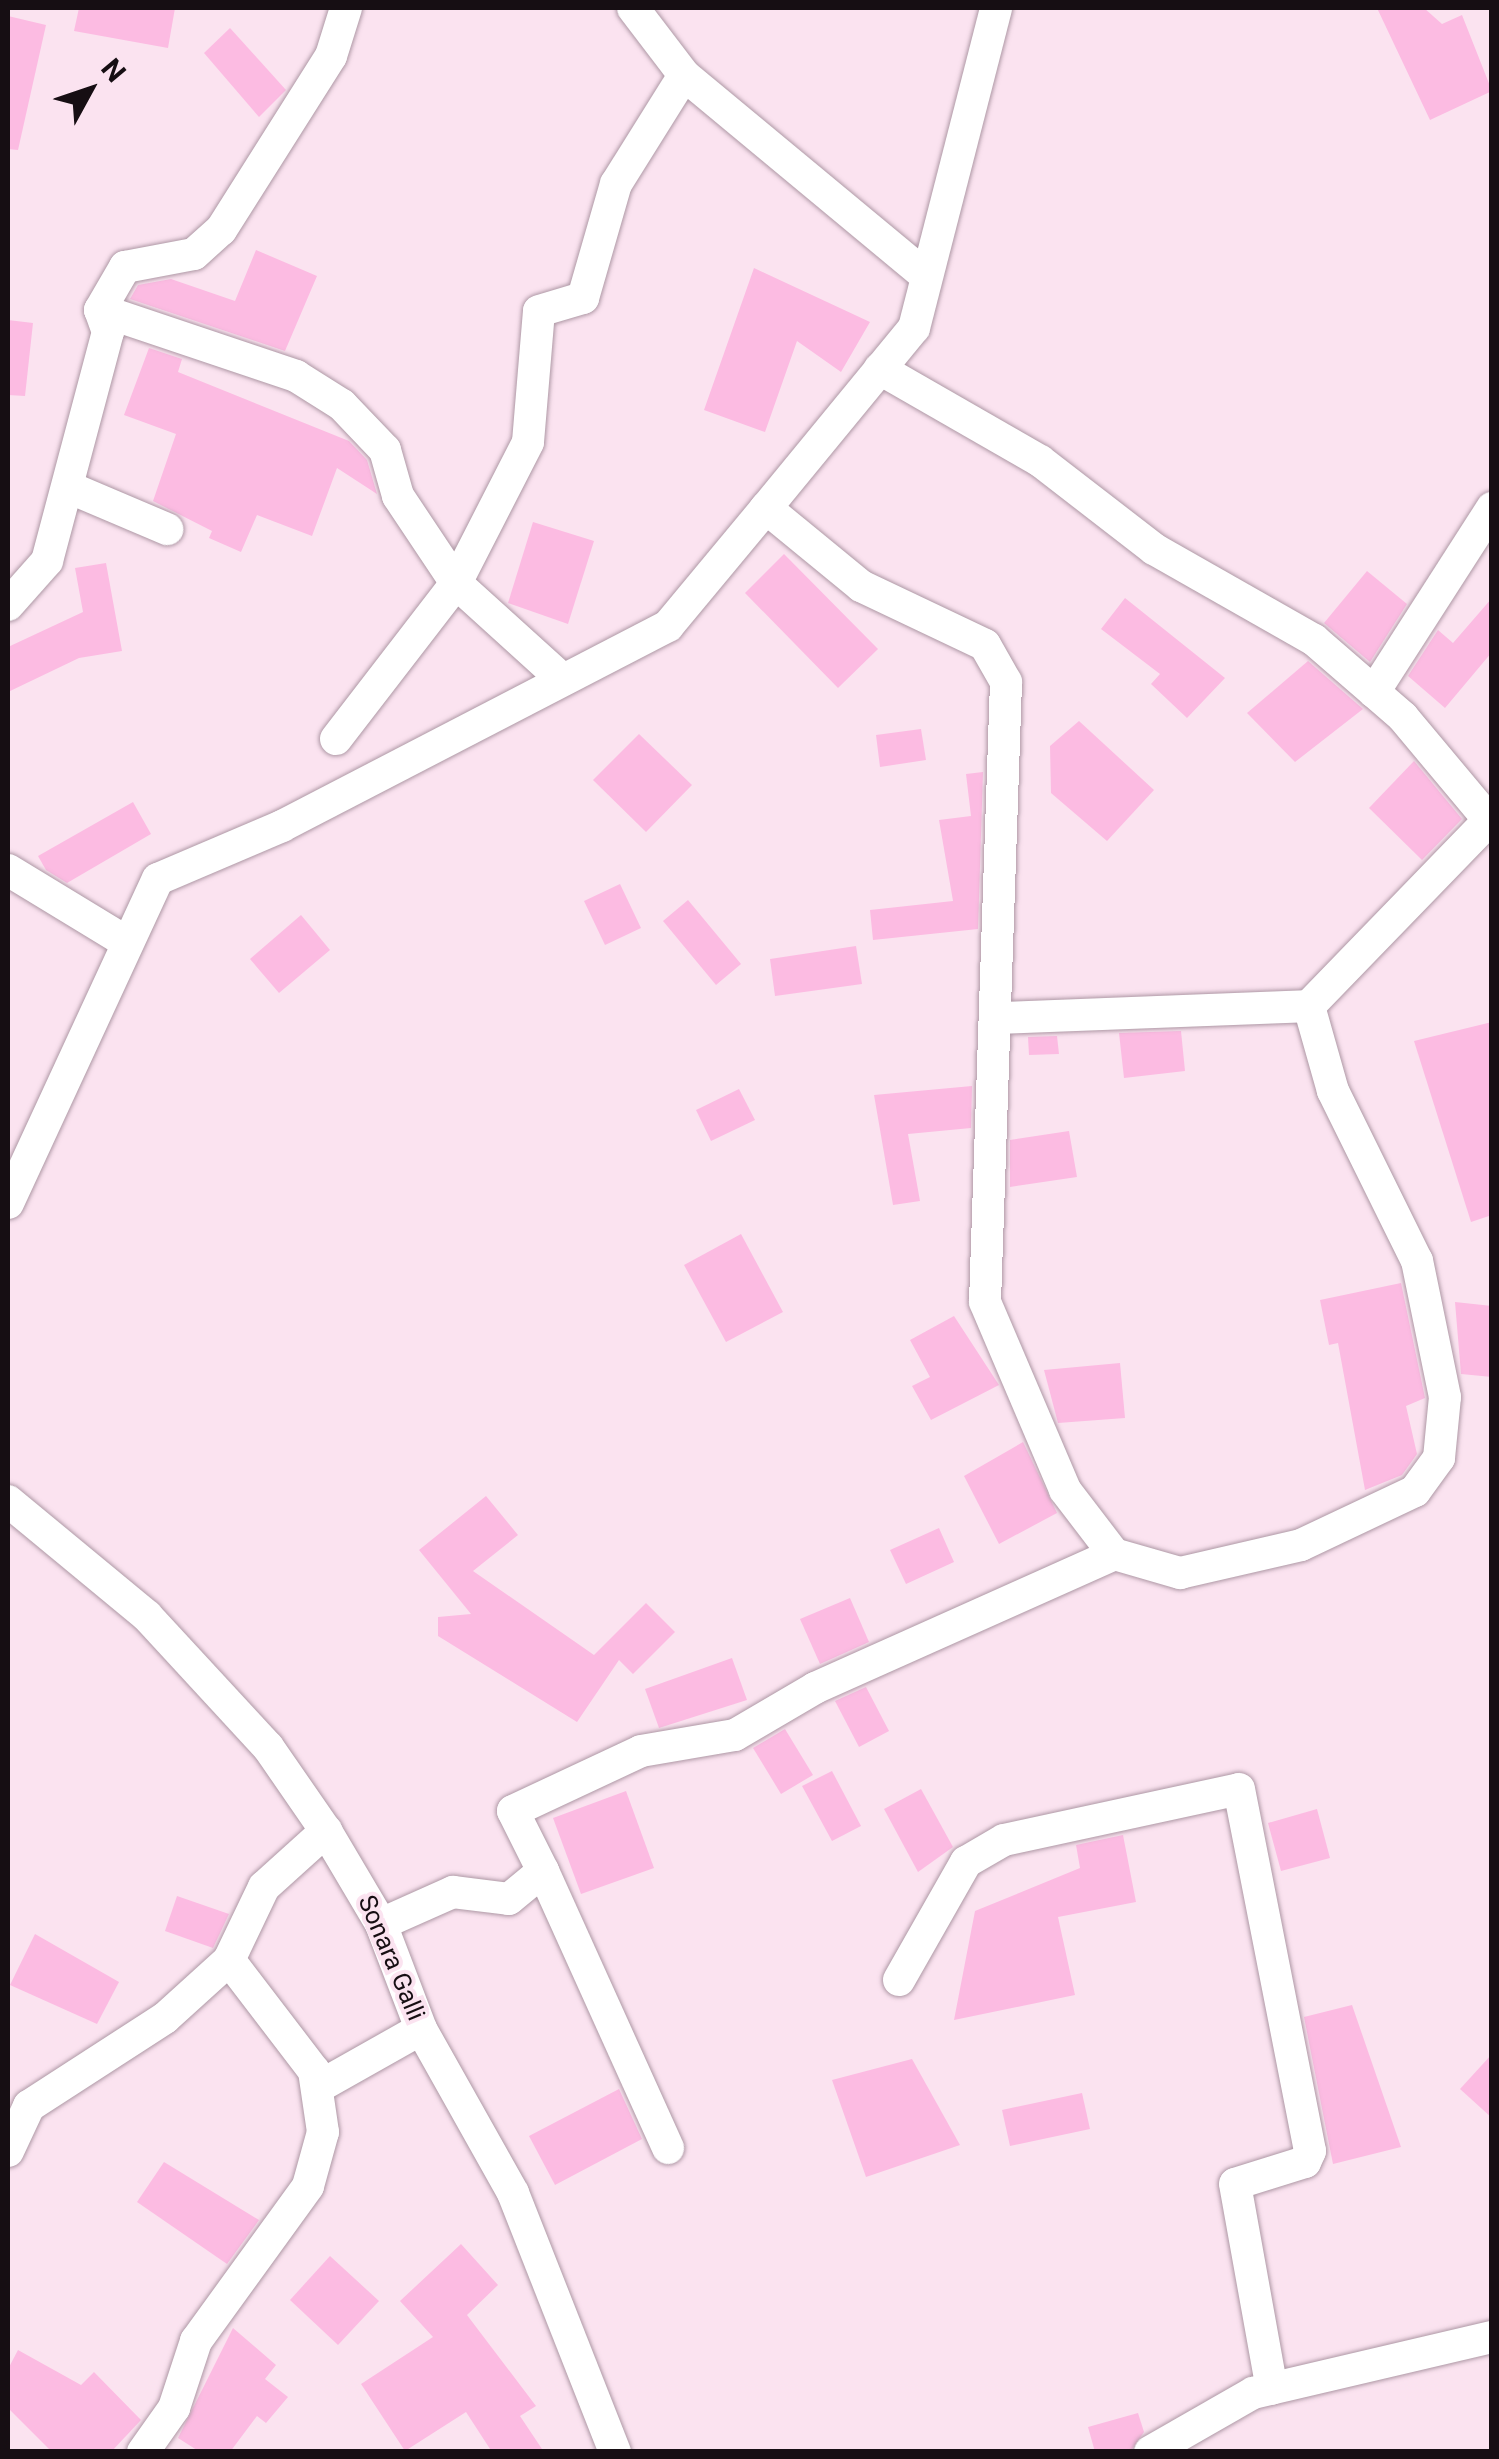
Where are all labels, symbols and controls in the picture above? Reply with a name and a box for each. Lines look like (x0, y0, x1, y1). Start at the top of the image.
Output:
north arrow (40, 40, 140, 140)
text: N (94, 52, 132, 89)
street label: Sonara Galli (351, 1891, 431, 2025)

